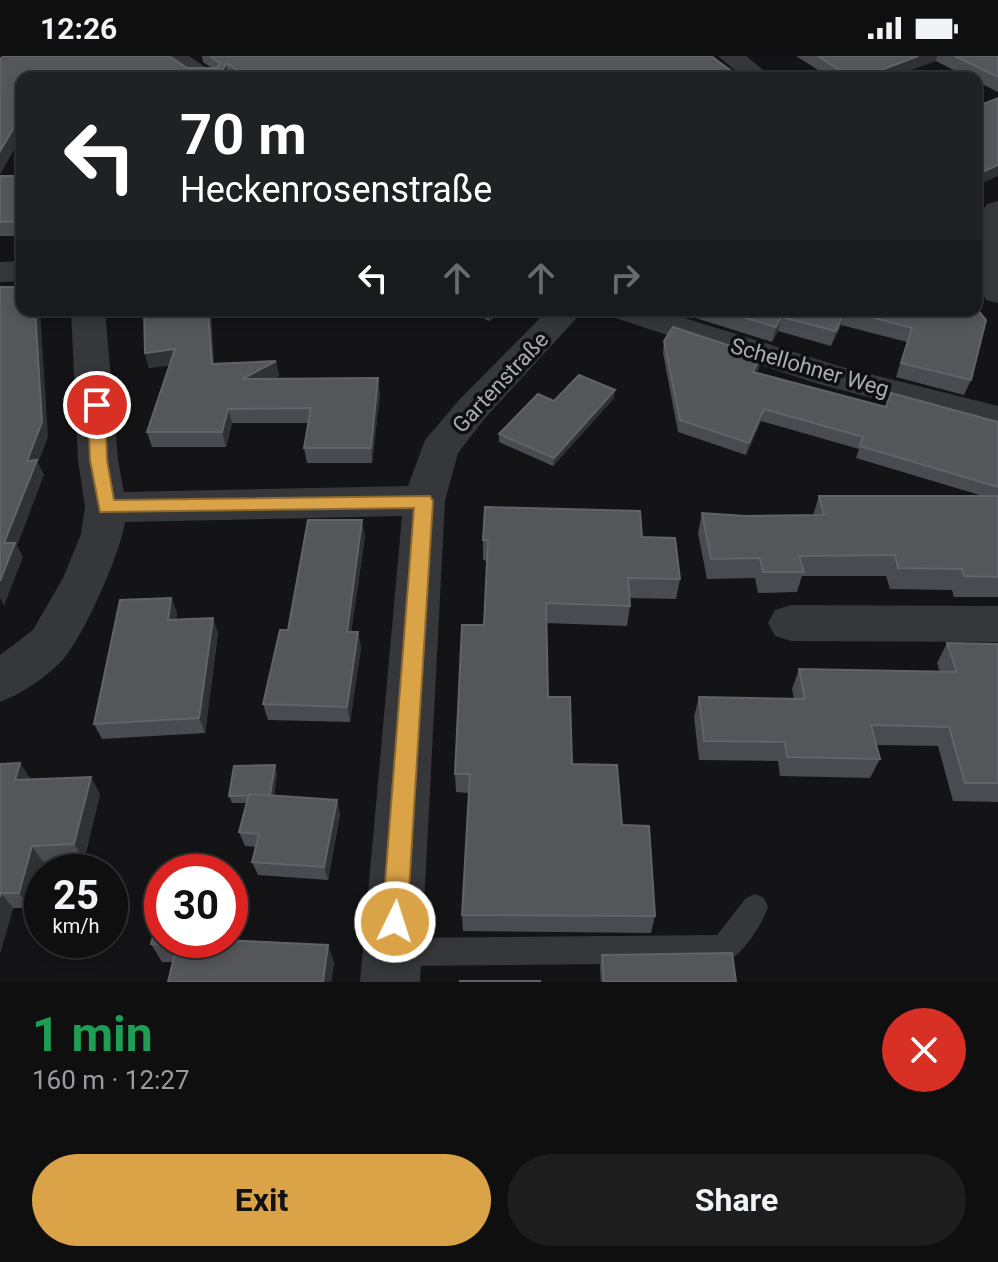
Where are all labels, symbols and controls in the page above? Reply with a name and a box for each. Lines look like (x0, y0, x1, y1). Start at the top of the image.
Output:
text: 12:26 (40, 11, 117, 46)
text: 70 m (180, 102, 307, 168)
icon: left (48, 104, 152, 208)
text: Heckenrosenstraße (180, 169, 492, 211)
icon: left (351, 256, 395, 300)
icon: ahead (435, 256, 479, 300)
icon: ahead (519, 256, 563, 300)
icon: right (603, 256, 647, 300)
street label: Gartenstraße (447, 327, 553, 438)
street label: Schellohner Weg (728, 333, 892, 402)
pin (63, 371, 131, 439)
icon: arrive (75, 383, 119, 427)
speed limit sign: 30 (144, 854, 248, 958)
text: 25 (53, 872, 99, 919)
position arrow (353, 880, 437, 964)
text: km/h (53, 914, 99, 938)
text: 1 min (32, 1006, 153, 1063)
button: close (882, 1008, 966, 1092)
text: 160 m · 12:27 (32, 1065, 190, 1095)
button: Exit (32, 1154, 491, 1246)
button: Share (507, 1154, 966, 1246)

